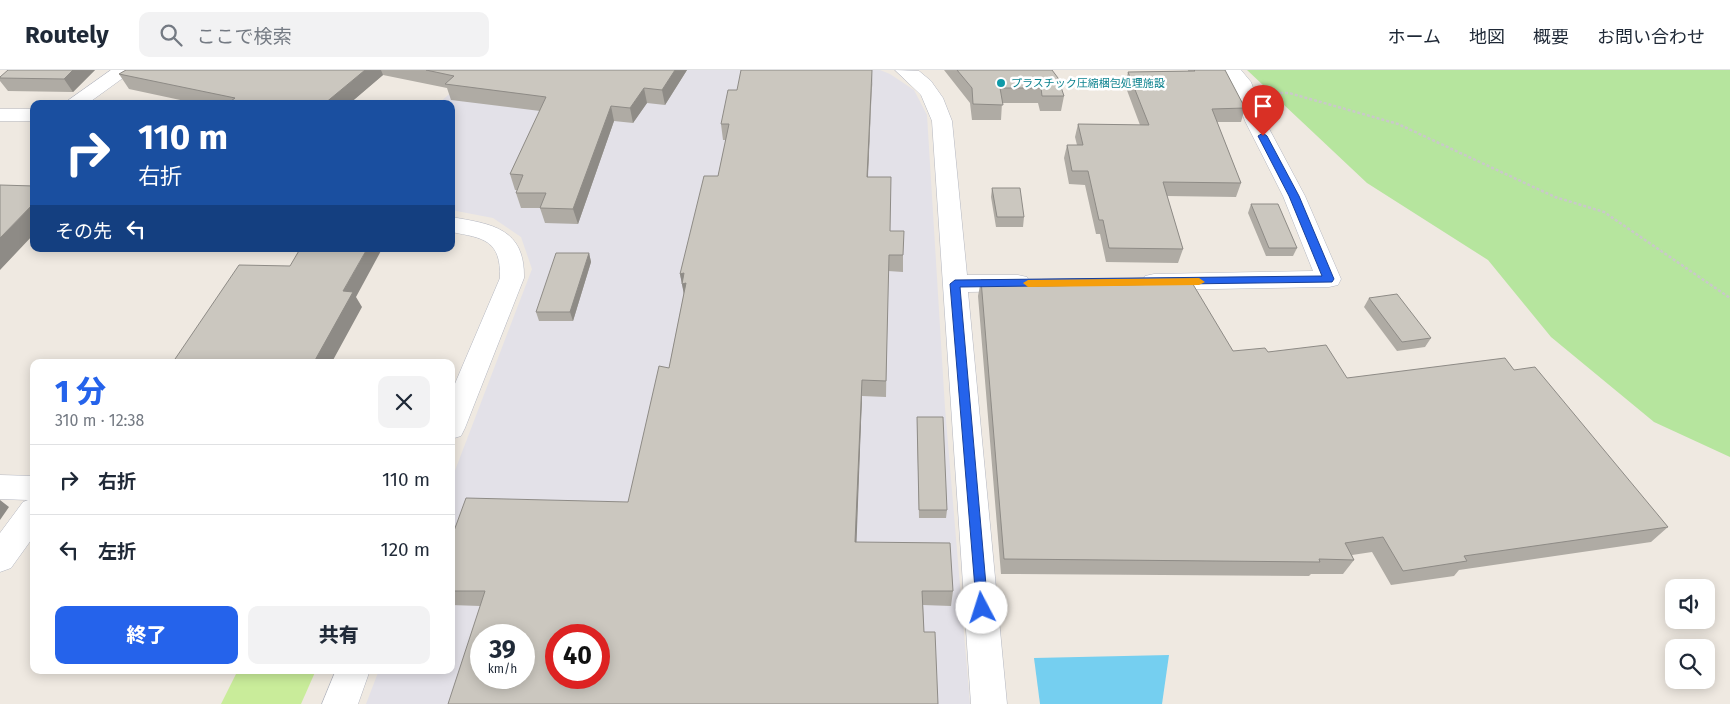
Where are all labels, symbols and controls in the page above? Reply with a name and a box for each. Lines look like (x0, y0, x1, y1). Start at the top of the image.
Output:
search box (139, 12, 489, 57)
text: Routely (25, 21, 109, 49)
icon: search (157, 21, 185, 49)
text: ここで検索 (197, 25, 292, 48)
text: ホーム (1388, 26, 1441, 48)
text: 地図 (1469, 26, 1505, 48)
text: 概要 (1533, 26, 1569, 48)
text: お問い合わせ (1597, 26, 1705, 48)
marker: プラスチック圧縮梱包処理施設 (995, 77, 1007, 89)
place label: プラスチック圧縮梱包処理施設 (1011, 77, 1165, 90)
pin (1242, 85, 1284, 136)
icon: arrive (1249, 92, 1277, 120)
text: 110 m (138, 116, 228, 158)
icon: right (55, 120, 120, 185)
text: 右折 (138, 163, 182, 190)
icon: left (122, 215, 150, 243)
text: その先 (55, 220, 112, 243)
text: 1 分 (55, 374, 106, 410)
button: close (378, 376, 430, 428)
text: 310 m · 12:38 (55, 411, 144, 430)
icon: right (55, 466, 83, 494)
text: 110 m (382, 468, 430, 491)
text: 右折 (98, 470, 136, 493)
icon: left (55, 536, 83, 564)
text: 120 m (380, 538, 430, 561)
text: 左折 (98, 540, 136, 563)
map controls (1665, 579, 1715, 689)
button: sound (1665, 579, 1715, 629)
position arrow (955, 581, 1007, 633)
button: 終了 (55, 606, 238, 664)
button: 共有 (248, 606, 430, 664)
speed limit sign: 40 (545, 624, 610, 689)
text: 39 (489, 635, 516, 665)
button: search (1665, 639, 1715, 689)
text: km/h (488, 662, 517, 676)

